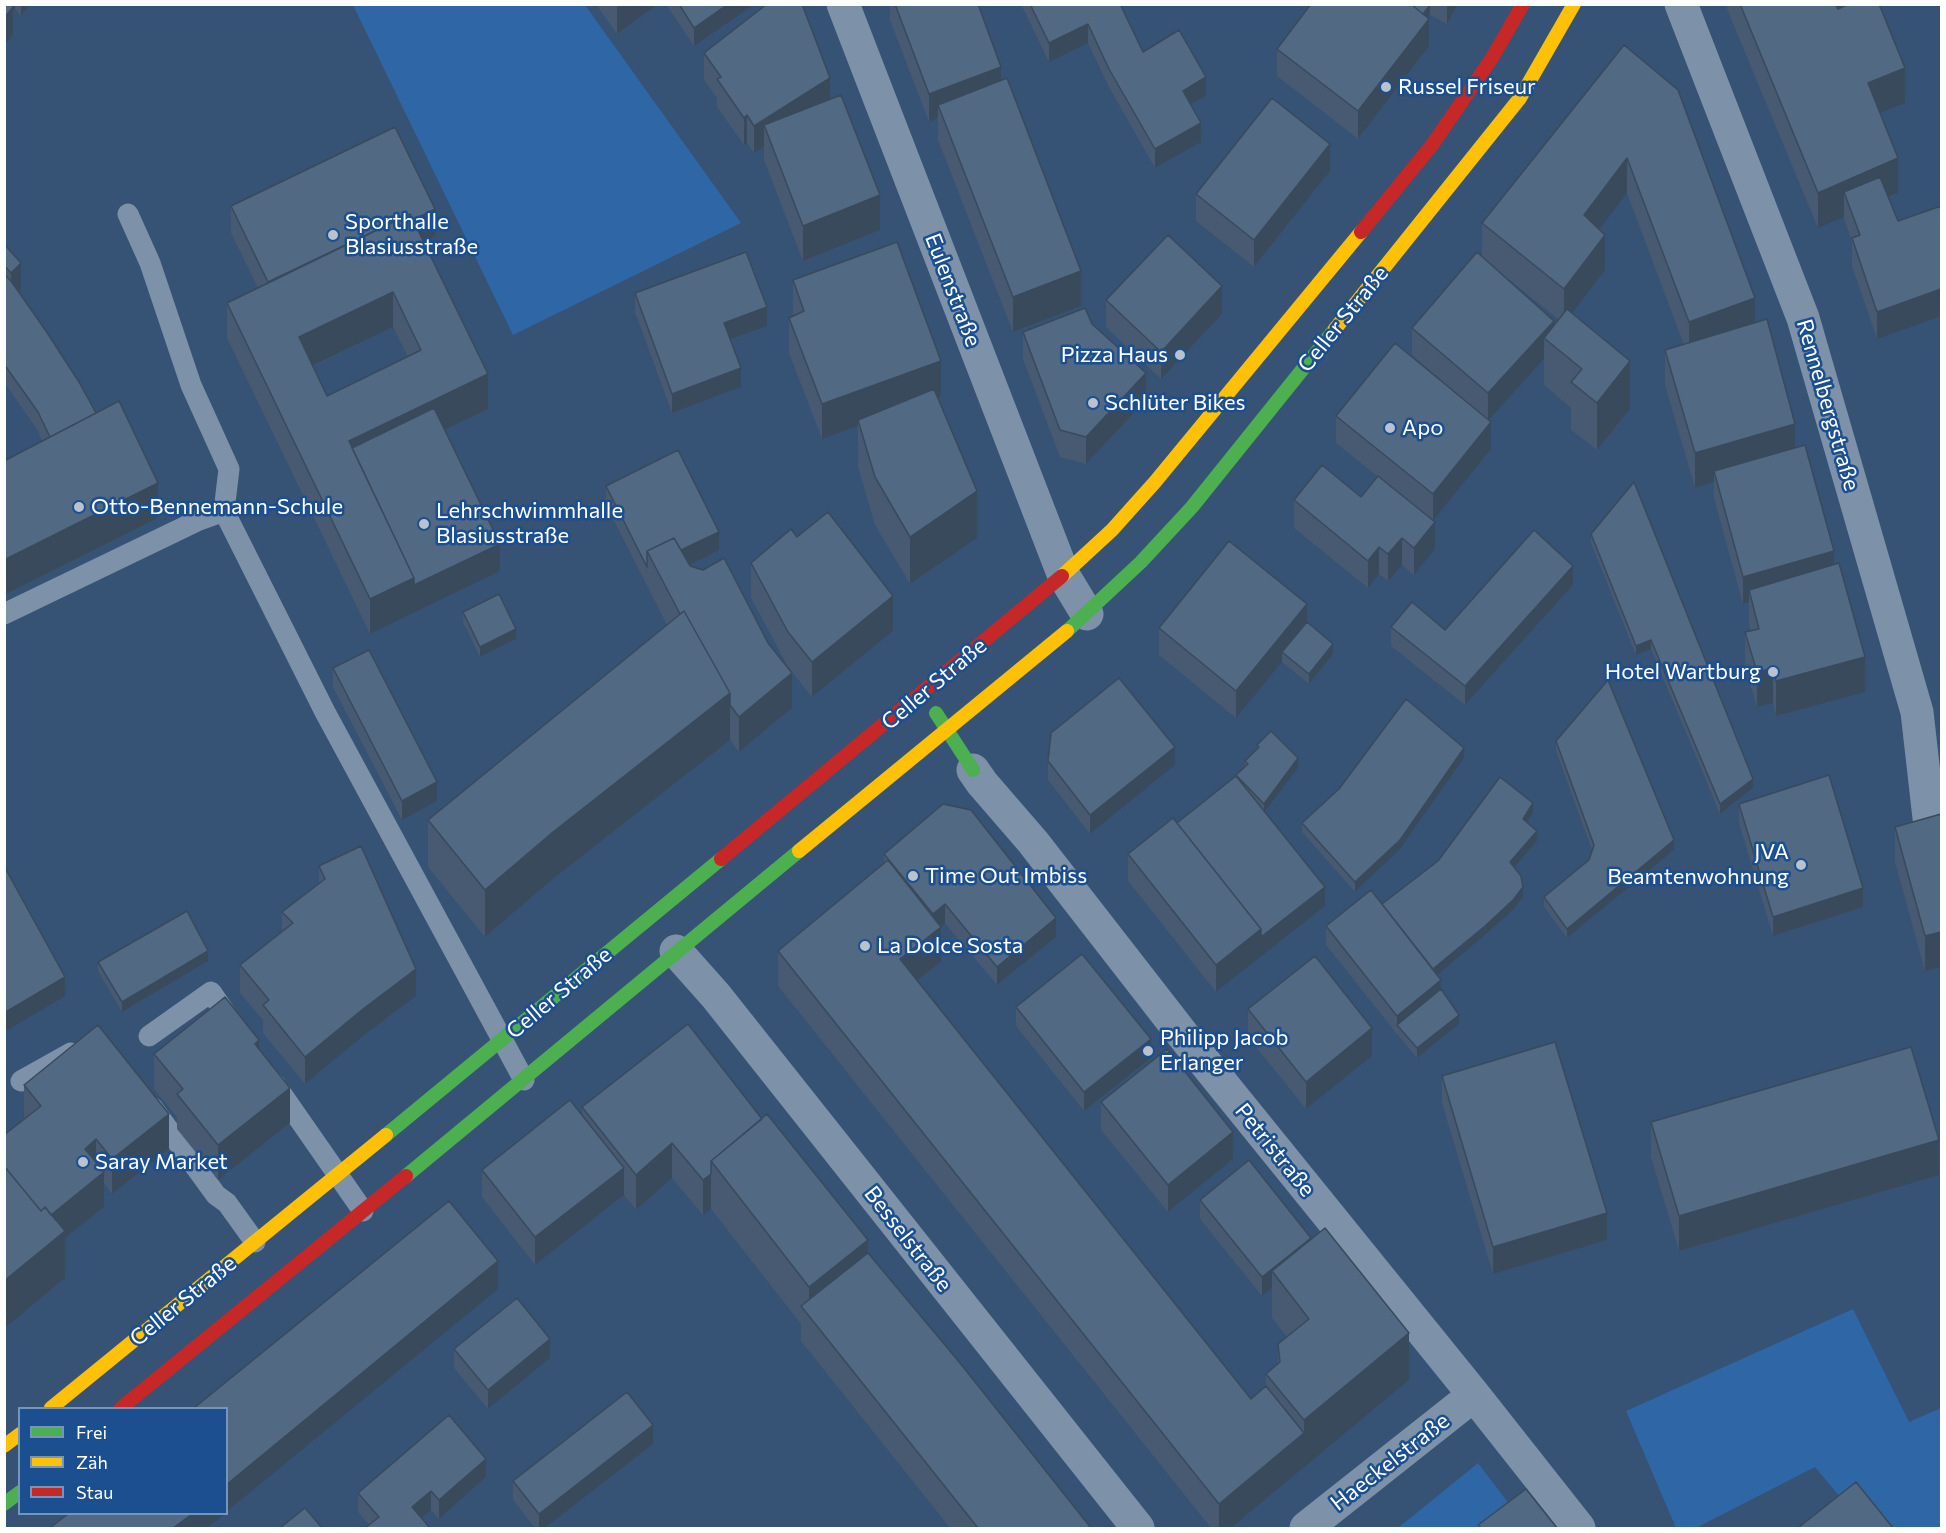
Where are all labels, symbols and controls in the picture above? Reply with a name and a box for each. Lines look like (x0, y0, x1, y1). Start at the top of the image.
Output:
place label: Russel Friseur (1398, 74, 1536, 100)
marker: Russel Friseur (1379, 80, 1393, 94)
place label: Sporthalle Blasiusstraße (345, 209, 478, 260)
marker: Sporthalle Blasiusstraße (326, 228, 340, 242)
street label: Eulenstraße (919, 230, 987, 350)
street label: Celler Straße (1292, 260, 1394, 378)
street label: Rennelbergstraße (1791, 316, 1865, 494)
place label: Pizza Haus (1061, 342, 1168, 368)
marker: Pizza Haus (1173, 348, 1187, 362)
place label: Schlüter Bikes (1105, 390, 1246, 416)
marker: Schlüter Bikes (1086, 396, 1100, 410)
place label: Apo (1402, 415, 1443, 441)
marker: Apo (1383, 421, 1397, 435)
place label: Otto-Bennemann-Schule (91, 494, 343, 520)
place label: Lehrschwimmhalle Blasiusstraße (436, 498, 623, 550)
marker: Otto-Bennemann-Schule (72, 500, 86, 514)
marker: Lehrschwimmhalle Blasiusstraße (417, 517, 431, 531)
street label: Celler Straße (876, 632, 992, 736)
place label: Hotel Wartburg (1605, 659, 1761, 685)
marker: Hotel Wartburg (1766, 665, 1780, 679)
place label: JVA Beamtenwohnung (1607, 839, 1789, 890)
marker: JVA Beamtenwohnung (1794, 858, 1808, 872)
place label: Time Out Imbiss (925, 863, 1087, 889)
marker: Time Out Imbiss (906, 869, 920, 883)
place label: La Dolce Sosta (877, 933, 1023, 959)
marker: La Dolce Sosta (858, 939, 872, 953)
street label: Celler Straße (501, 941, 617, 1045)
place label: Philipp Jacob Erlanger (1160, 1025, 1288, 1076)
marker: Philipp Jacob Erlanger (1141, 1044, 1155, 1058)
street label: Petristraße (1229, 1098, 1321, 1202)
place label: Saray Market (95, 1149, 228, 1175)
marker: Saray Market (76, 1155, 90, 1169)
street label: Besselstraße (859, 1181, 957, 1297)
street label: Celler Straße (124, 1250, 242, 1352)
legend (18, 1407, 228, 1515)
street label: Haeckelstraße (1325, 1408, 1455, 1516)
text: Frei (76, 1421, 107, 1443)
text: Zäh (76, 1451, 108, 1473)
text: Stau (76, 1481, 113, 1503)

